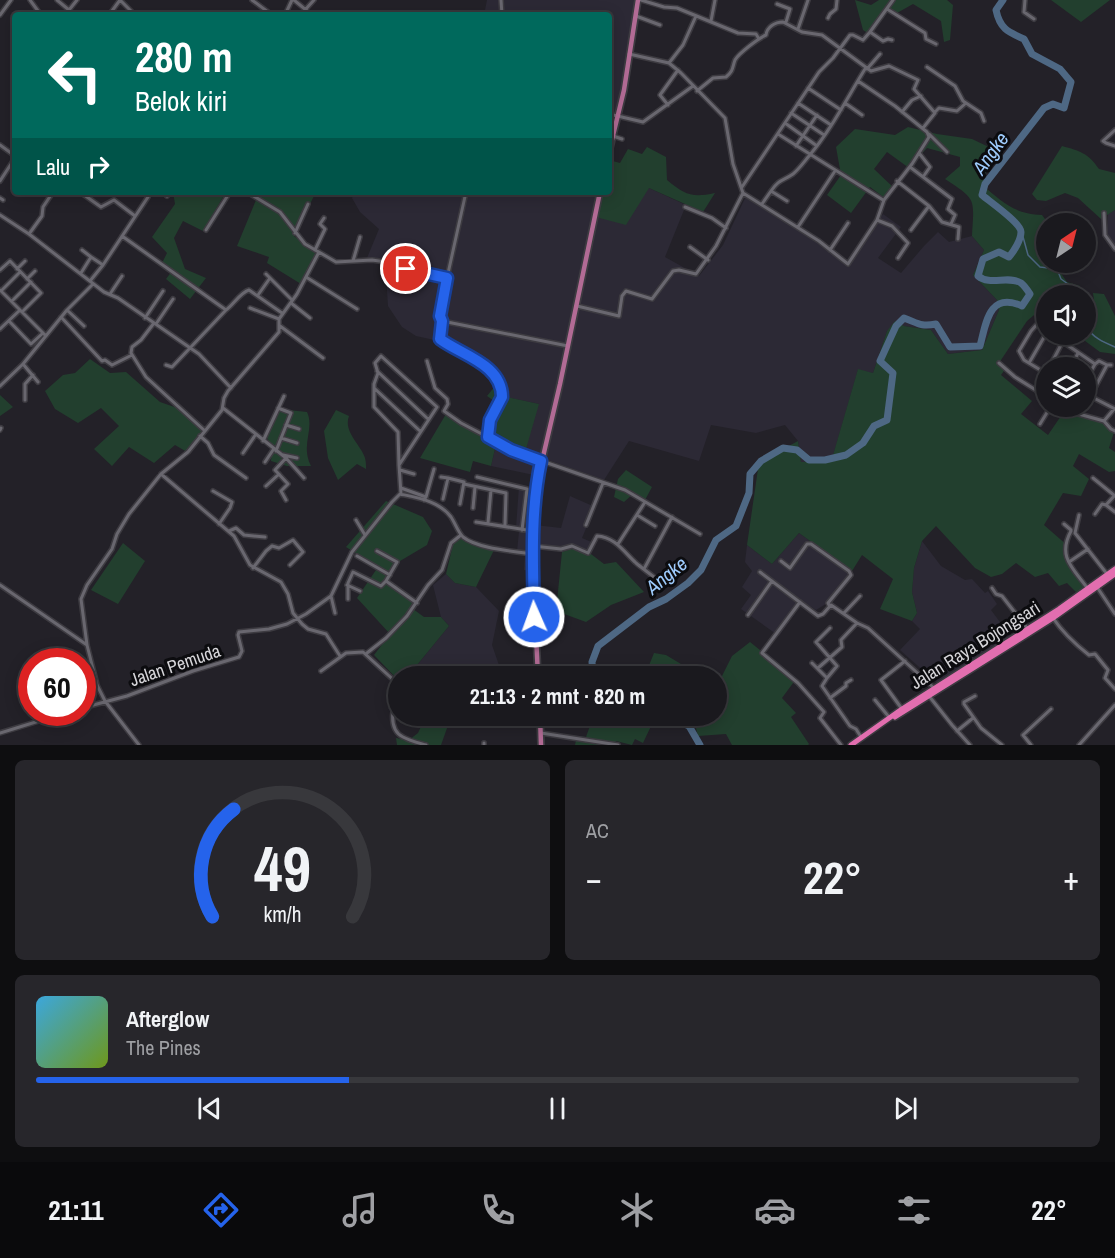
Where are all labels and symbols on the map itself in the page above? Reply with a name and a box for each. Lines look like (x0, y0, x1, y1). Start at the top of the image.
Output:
water label: Angke (965, 126, 1015, 181)
north arrow (1036, 213, 1096, 273)
pin (380, 243, 431, 294)
water label: Angke (639, 550, 693, 601)
position arrow (502, 585, 566, 649)
street label: Jalan Raya Bojongsari (905, 595, 1045, 695)
street label: Jalan Pemuda (126, 638, 224, 692)
speed limit sign: 60 (18, 648, 96, 726)

